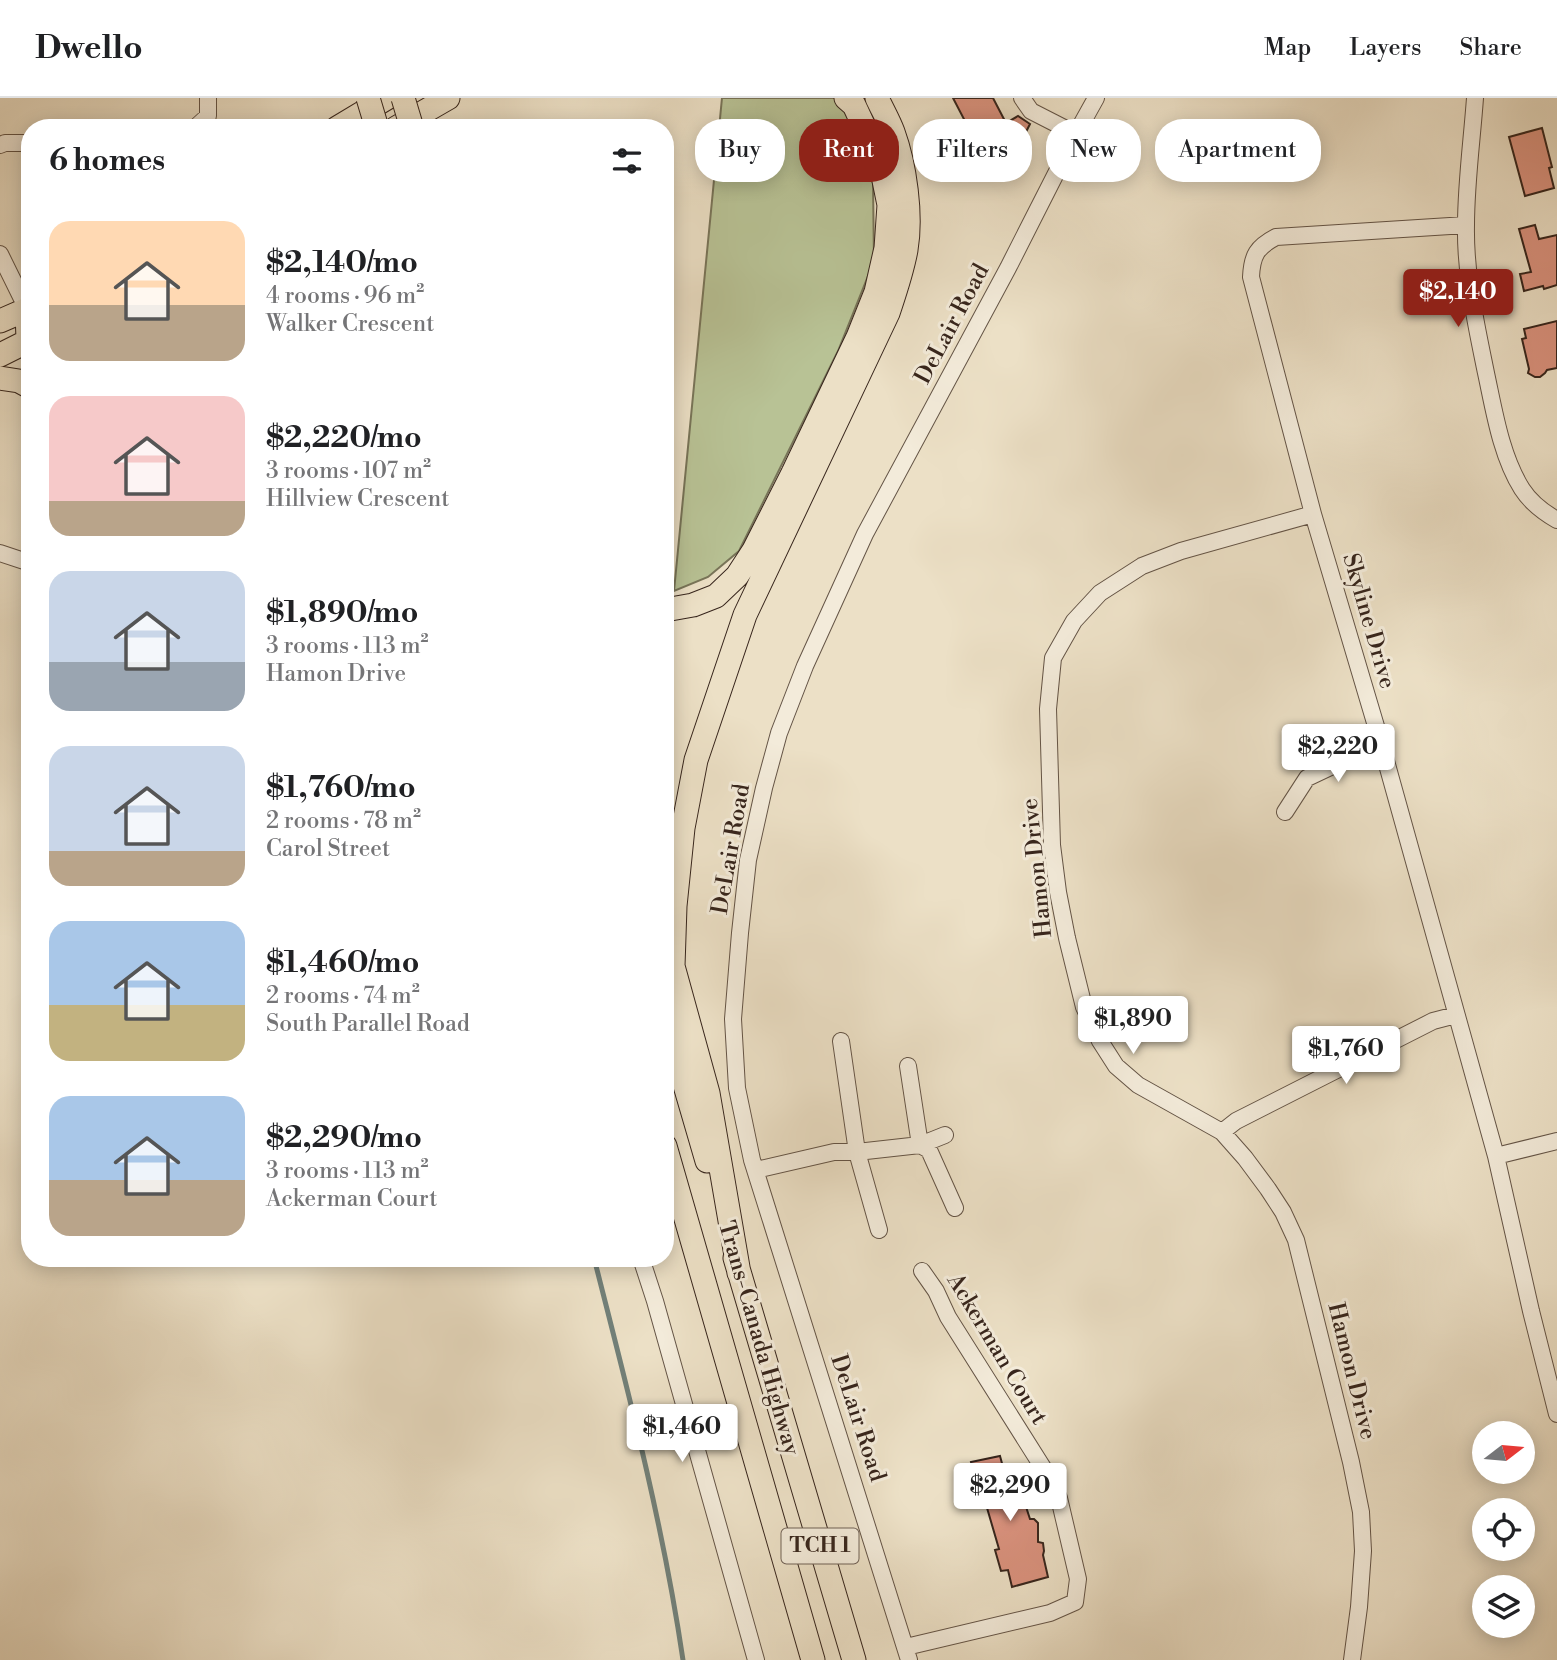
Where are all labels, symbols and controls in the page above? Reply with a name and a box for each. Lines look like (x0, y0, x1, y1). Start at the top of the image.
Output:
text: Dwello (35, 28, 143, 69)
text: Map (1264, 33, 1311, 63)
text: Layers (1349, 33, 1421, 63)
text: Share (1459, 33, 1522, 63)
chip: Buy (695, 119, 785, 182)
chip: Rent (799, 119, 899, 182)
chip: Filters (913, 119, 1032, 182)
chip: New (1046, 119, 1141, 182)
chip: Apartment (1155, 119, 1321, 182)
text: 6 homes (49, 142, 165, 180)
icon: filters (608, 142, 646, 180)
text: $2,140/mo (266, 244, 418, 282)
icon: home (105, 249, 189, 333)
street label: DeLair Road (909, 259, 995, 389)
pin: $2,140 (1401, 270, 1515, 329)
text: $2,140 (1419, 278, 1497, 306)
text: 4 rooms · 96 m² (266, 282, 424, 310)
text: Walker Crescent (266, 310, 434, 338)
text: $2,220/mo (266, 419, 422, 457)
icon: home (105, 424, 189, 508)
text: 3 rooms · 107 m² (266, 457, 431, 485)
text: Hillview Crescent (266, 485, 449, 513)
street label: Skyline Drive (1336, 550, 1402, 692)
text: $1,890/mo (266, 594, 418, 632)
icon: home (105, 599, 189, 683)
text: 3 rooms · 113 m² (266, 632, 429, 660)
text: Hamon Drive (266, 660, 406, 688)
pin: $2,220 (1281, 724, 1395, 784)
text: $2,220 (1298, 733, 1378, 761)
text: $1,760/mo (266, 769, 416, 807)
icon: home (105, 774, 189, 858)
street label: DeLair Road (706, 782, 756, 916)
street label: Hamon Drive (1016, 797, 1058, 939)
text: 2 rooms · 78 m² (266, 807, 421, 835)
text: Carol Street (266, 835, 390, 863)
text: $1,460/mo (266, 944, 419, 982)
icon: home (105, 949, 189, 1033)
text: 2 rooms · 74 m² (266, 982, 420, 1010)
pin: $1,890 (1076, 996, 1190, 1056)
text: $1,890 (1094, 1005, 1172, 1033)
text: South Parallel Road (266, 1010, 470, 1038)
pin: $1,760 (1289, 1026, 1403, 1086)
text: $1,760 (1308, 1035, 1384, 1063)
text: $2,290/mo (266, 1119, 422, 1157)
icon: home (105, 1124, 189, 1208)
text: 3 rooms · 113 m² (266, 1157, 429, 1185)
text: Ackerman Court (266, 1185, 437, 1213)
street label: Trans-Canada Highway (712, 1218, 806, 1459)
street label: Ackerman Court (940, 1267, 1053, 1430)
street label: Hamon Drive (1321, 1300, 1383, 1442)
street label: DeLair Road (824, 1351, 892, 1485)
pin: $1,460 (625, 1404, 739, 1464)
text: $1,460 (643, 1413, 721, 1441)
north arrow (1472, 1421, 1535, 1484)
map controls (1472, 1421, 1535, 1638)
pin: $2,290 (953, 1464, 1067, 1523)
text: $2,290 (970, 1472, 1050, 1500)
button: locate (1472, 1498, 1535, 1561)
road number: TCH 1 (782, 1528, 858, 1564)
button: layers (1472, 1575, 1535, 1638)

